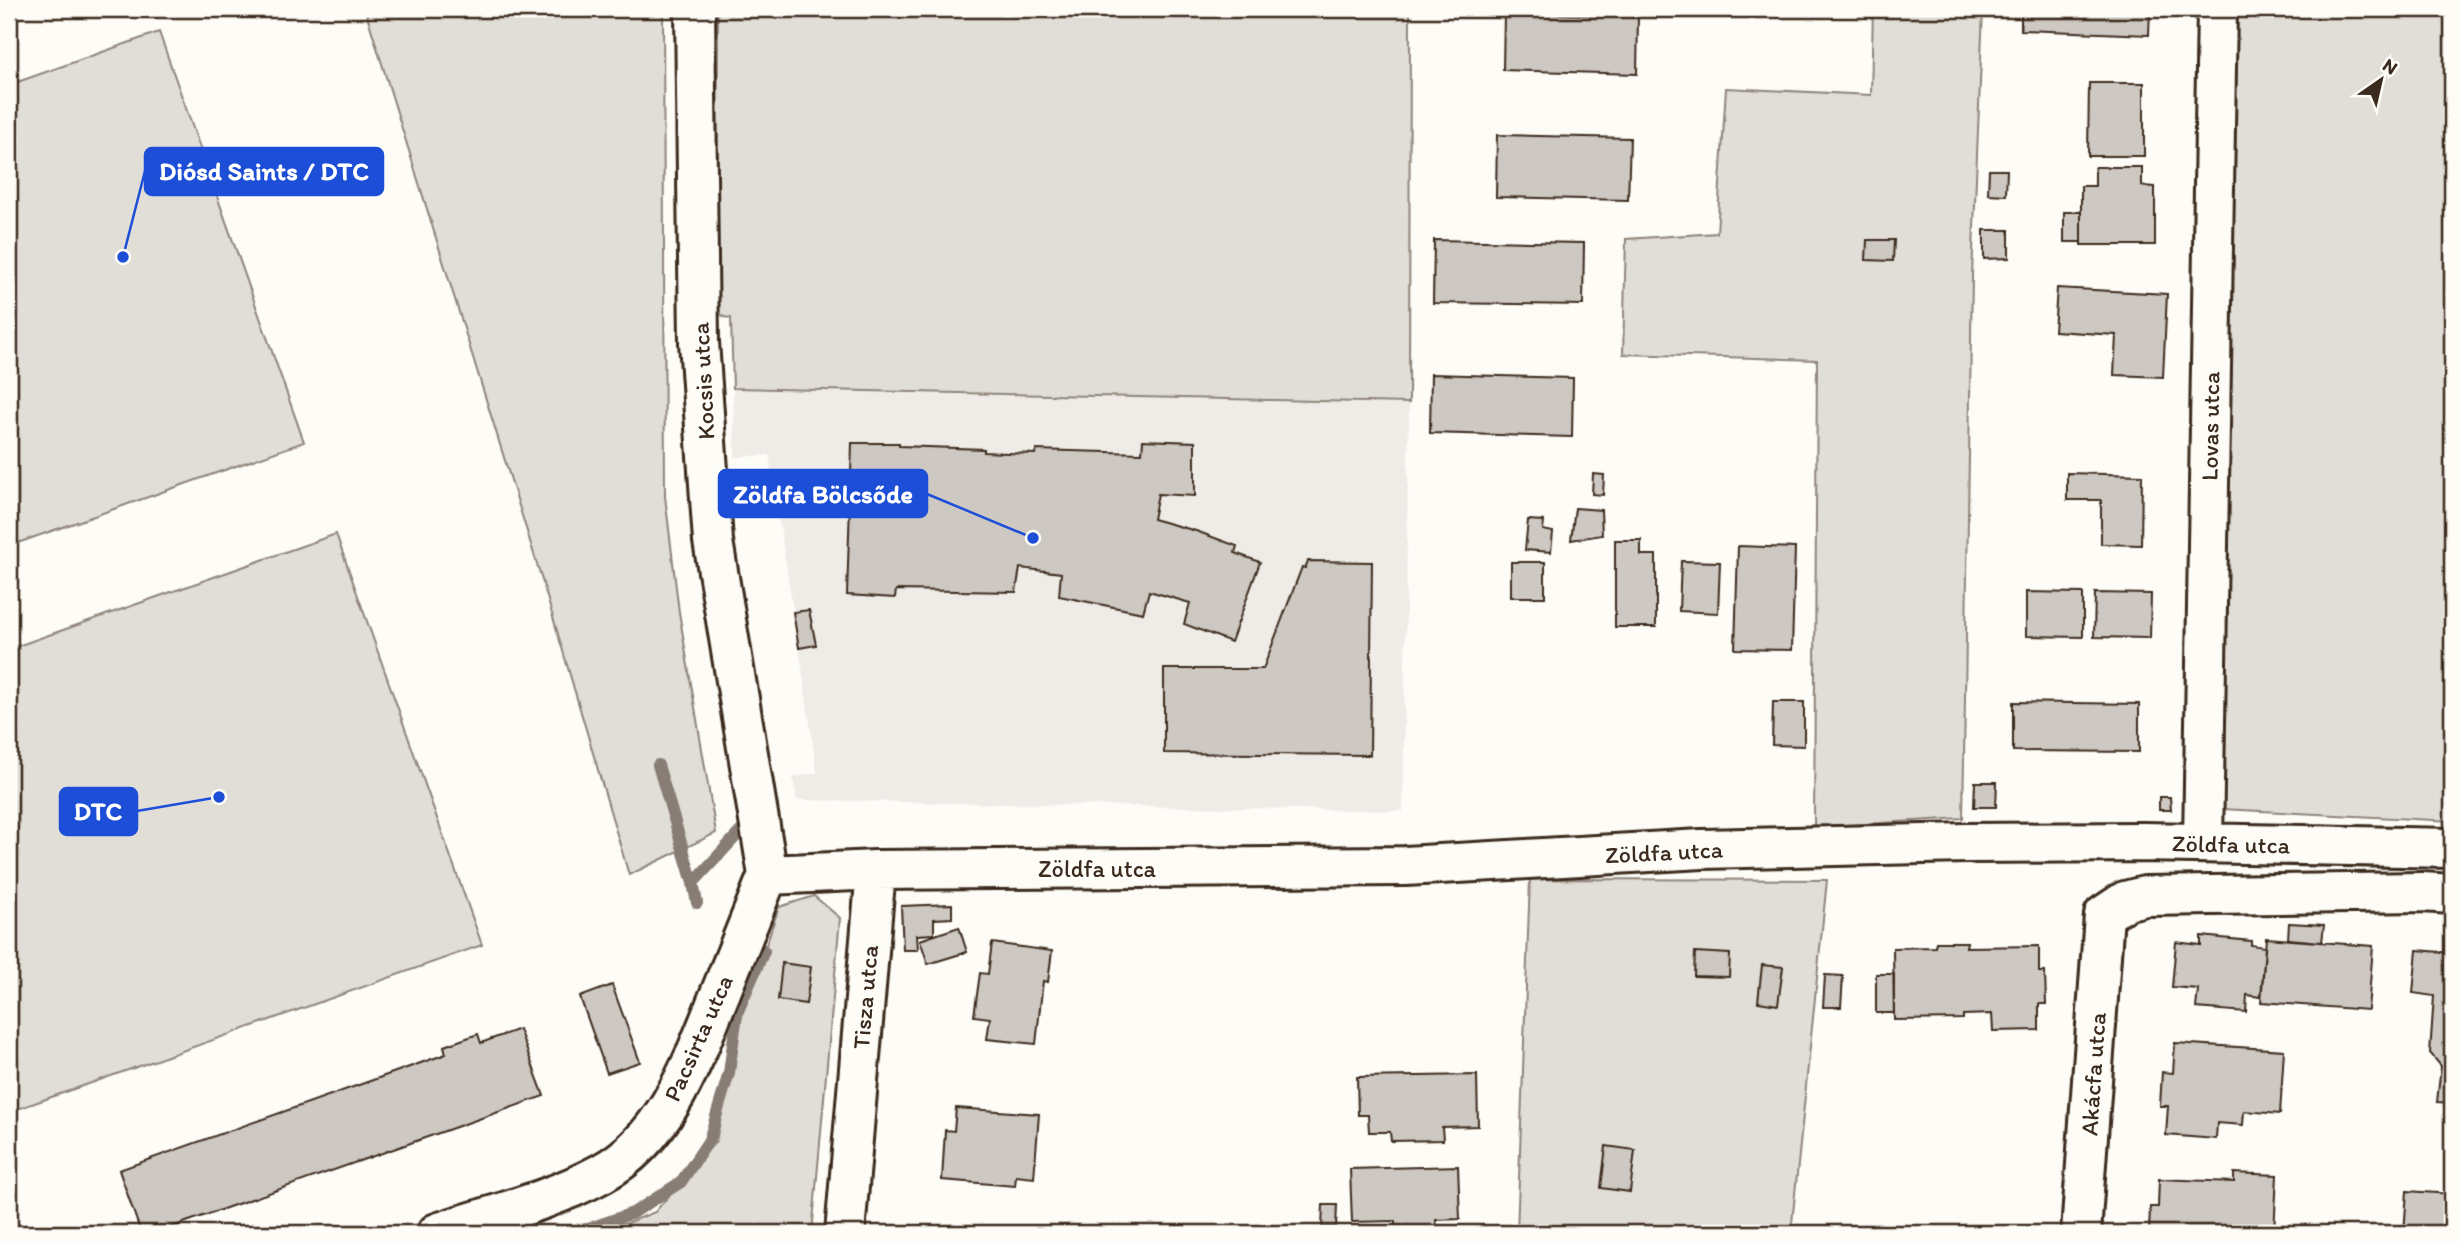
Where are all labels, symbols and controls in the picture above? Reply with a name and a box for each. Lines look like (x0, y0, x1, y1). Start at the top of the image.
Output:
north arrow (2346, 46, 2416, 116)
text: N (2378, 53, 2402, 79)
callout: Diósd Saints / DTC (145, 148, 383, 195)
text: Diósd Saints / DTC (159, 155, 369, 187)
street label: Kocsis utca (685, 321, 721, 440)
street label: Lovas utca (2195, 370, 2225, 481)
callout: Zöldfa Bölcsőde (719, 470, 927, 517)
text: Zöldfa Bölcsőde (733, 478, 913, 510)
callout: DTC (60, 788, 137, 835)
text: DTC (74, 795, 123, 827)
street label: Zöldfa utca (2172, 828, 2291, 860)
street label: Zöldfa utca (1604, 834, 1724, 870)
street label: Zöldfa utca (1038, 854, 1157, 883)
street label: Tisza utca (846, 943, 884, 1050)
street label: Pacsirta utca (657, 970, 739, 1106)
street label: Akácfa utca (2074, 1011, 2112, 1137)

